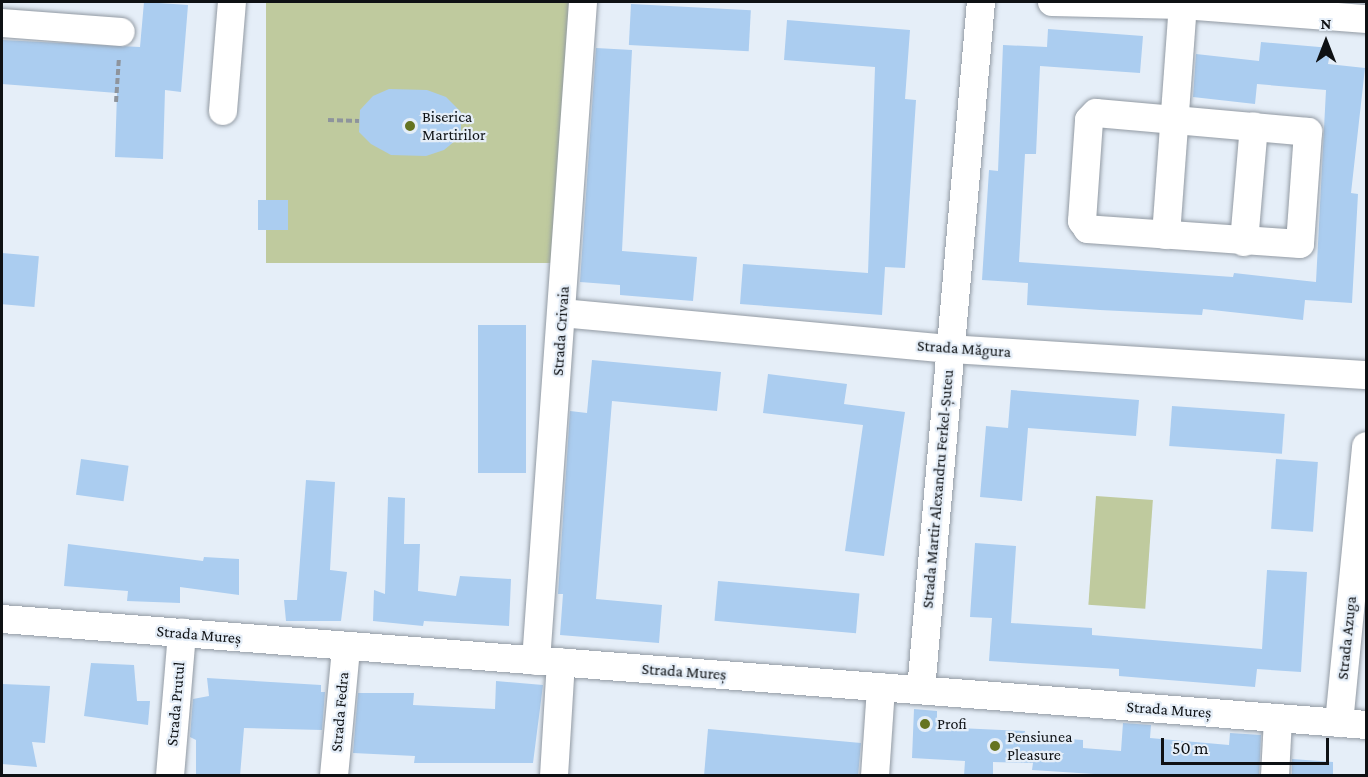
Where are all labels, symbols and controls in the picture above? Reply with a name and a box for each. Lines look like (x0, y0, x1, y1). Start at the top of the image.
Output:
north arrow (1296, 12, 1356, 72)
text: N (1321, 15, 1331, 32)
place label: Biserica Martirilor (422, 107, 486, 145)
marker: Biserica Martirilor (403, 119, 417, 133)
street label: Strada Crivaia (548, 285, 574, 377)
street label: Strada Măgura (916, 336, 1012, 362)
street label: Strada Martir Alexandru Ferkel-Șuteu (918, 369, 958, 609)
street label: Strada Azuga (1333, 595, 1361, 681)
street label: Strada Mureș (156, 622, 242, 648)
street label: Strada Mureș (641, 659, 727, 685)
street label: Strada Prutul (163, 661, 189, 747)
street label: Strada Fedra (327, 671, 353, 753)
street label: Strada Mureș (1126, 697, 1212, 723)
place label: Profi (937, 714, 967, 734)
marker: Profi (918, 717, 932, 731)
scale bar (1164, 726, 1332, 764)
place label: Pensiunea Pleasure (1007, 727, 1072, 765)
text: 50 m (1172, 738, 1209, 758)
marker: Pensiunea Pleasure (988, 739, 1002, 753)

